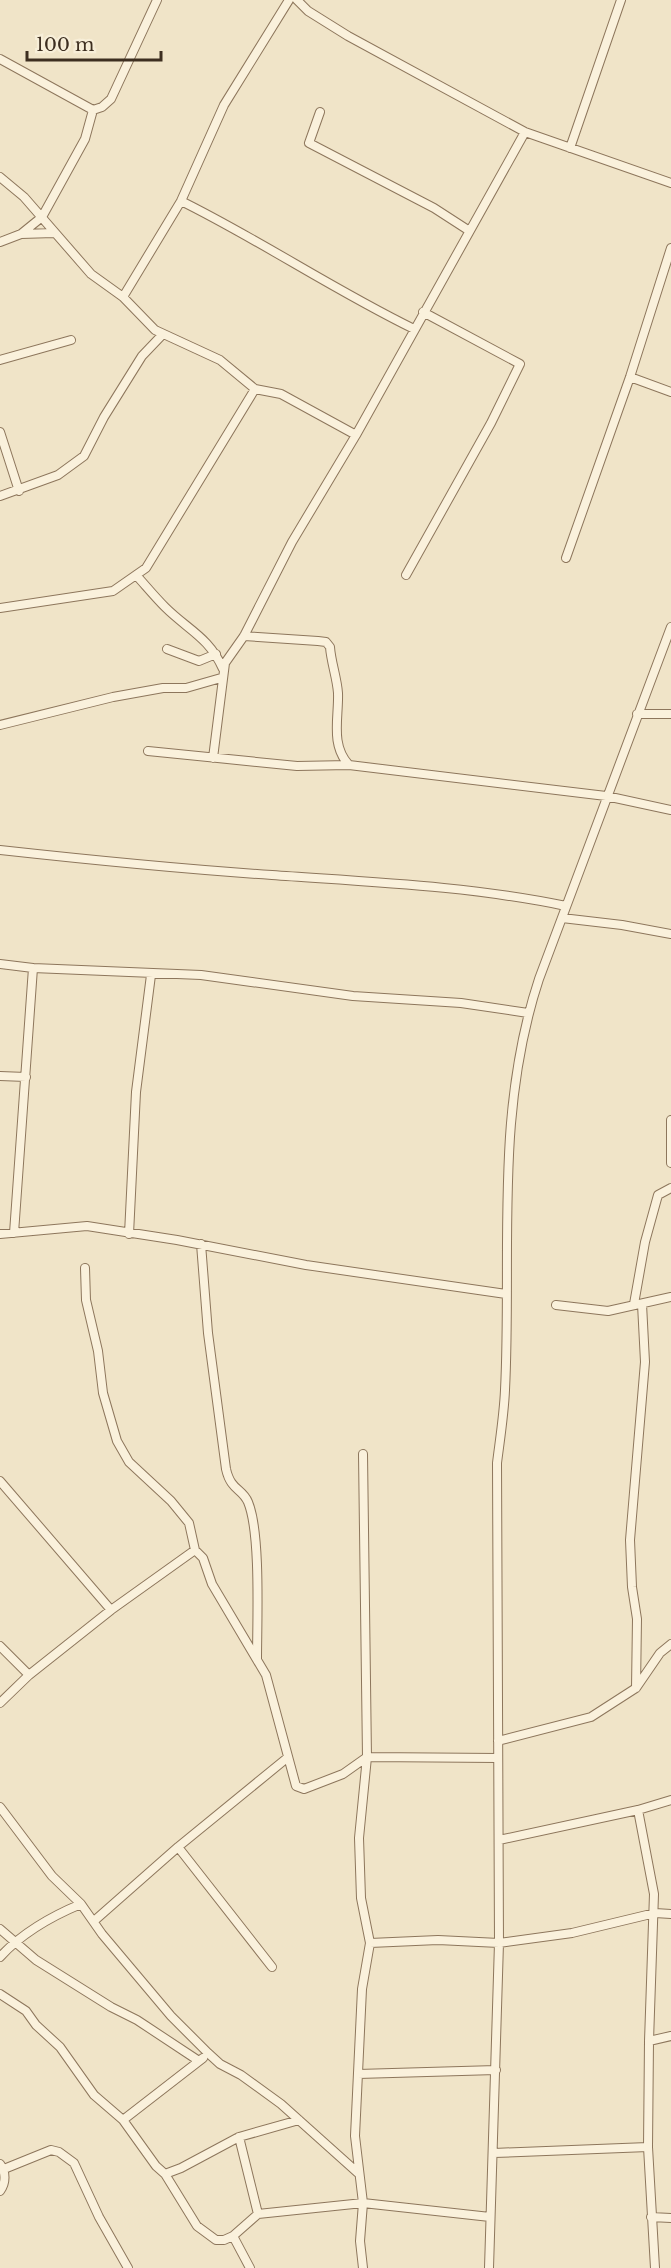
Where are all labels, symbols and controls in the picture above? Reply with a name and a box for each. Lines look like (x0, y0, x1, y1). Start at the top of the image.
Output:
scale bar (27, 24, 160, 62)
text: 100 m (36, 34, 94, 56)

